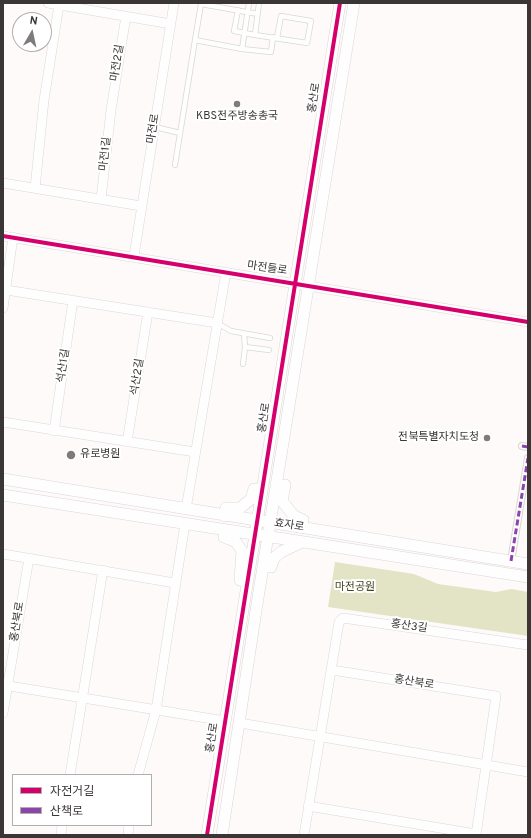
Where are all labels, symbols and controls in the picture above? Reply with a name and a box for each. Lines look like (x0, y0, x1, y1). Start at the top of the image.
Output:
north arrow (12, 12, 52, 52)
text: N (29, 14, 39, 29)
street label: 마전2길 (109, 44, 127, 82)
street label: 홍산로 (306, 82, 324, 114)
marker: KBS전주방송총국 (232, 99, 242, 109)
place label: KBS전주방송총국 (196, 110, 278, 124)
street label: 마전로 (145, 113, 163, 145)
street label: 마전1길 (98, 136, 114, 172)
street label: 마전들로 (246, 260, 288, 278)
street label: 석산1길 (55, 348, 73, 384)
street label: 석산2길 (129, 358, 147, 396)
street label: 홍산로 (256, 402, 274, 434)
place label: 전북특별자치도청 (398, 431, 479, 445)
marker: 전북특별자치도청 (482, 433, 492, 443)
place label: 유로병원 (80, 448, 120, 462)
marker: 유로병원 (65, 449, 77, 461)
street label: 효자로 (273, 517, 305, 535)
park label: 마전공원 (335, 581, 375, 595)
street label: 홍산북로 (8, 601, 28, 643)
street label: 홍산3길 (390, 618, 428, 636)
street label: 홍산북로 (393, 673, 435, 693)
street label: 홍산로 (204, 722, 222, 754)
legend (12, 774, 152, 826)
text: 자전거길 (50, 784, 94, 800)
text: 산책로 (50, 804, 83, 820)

